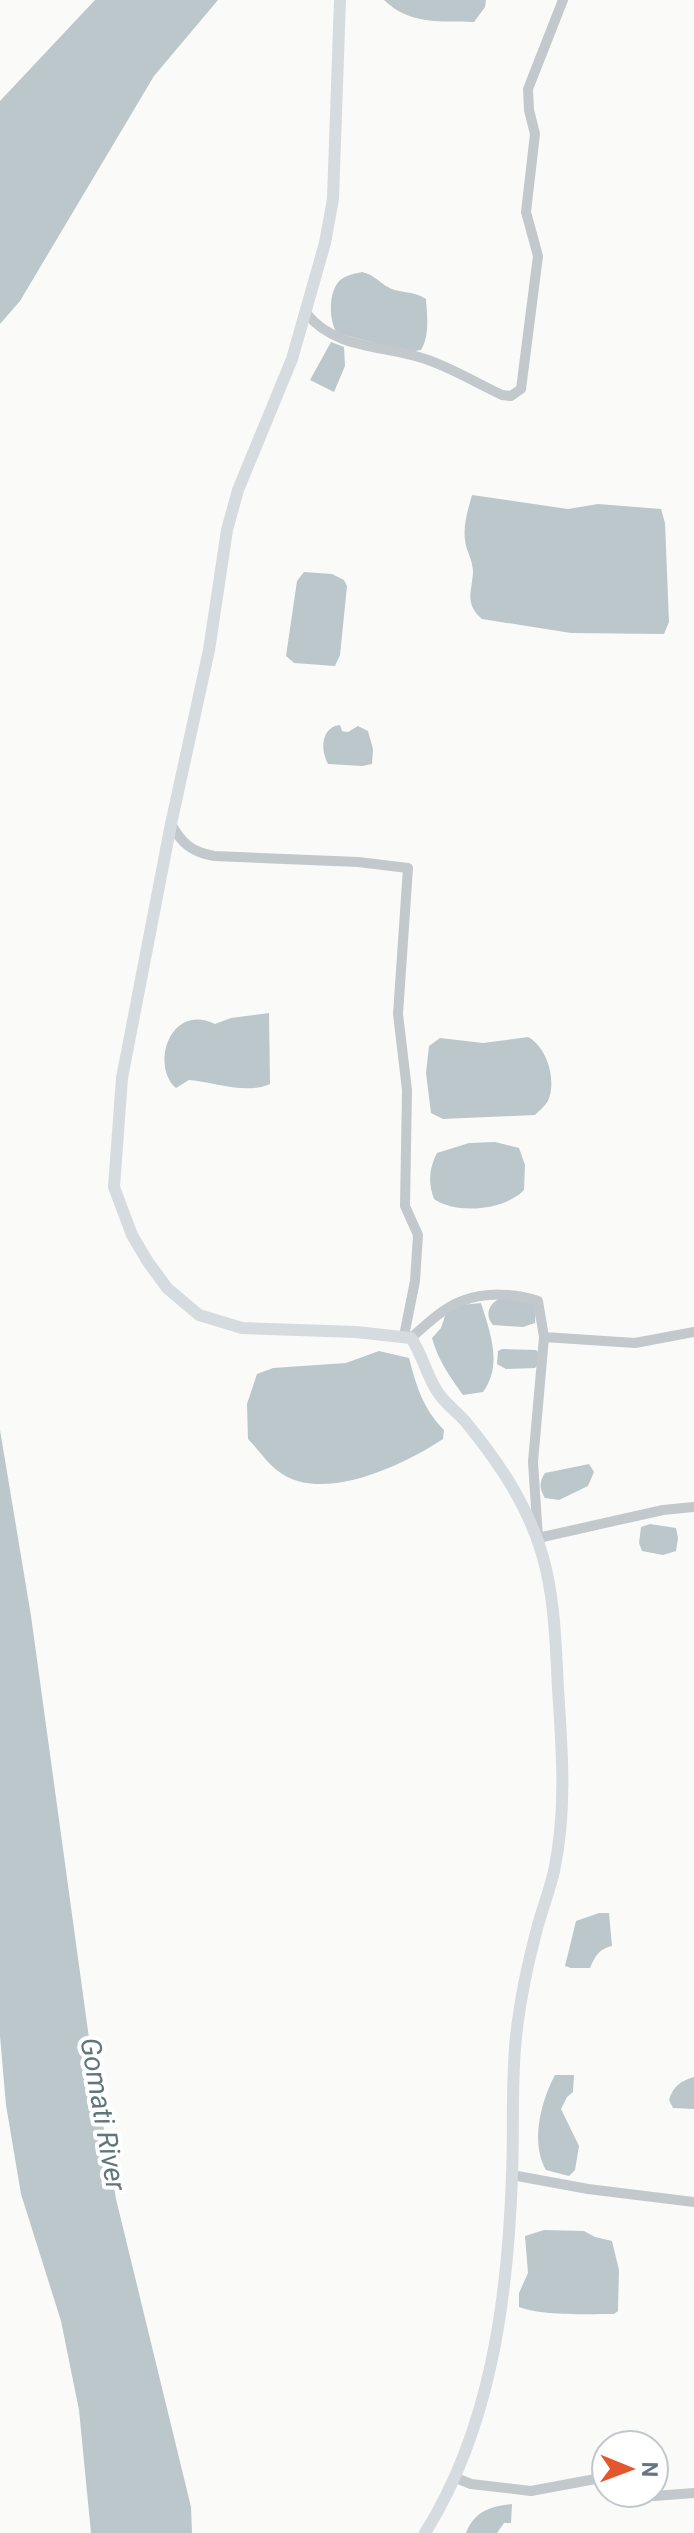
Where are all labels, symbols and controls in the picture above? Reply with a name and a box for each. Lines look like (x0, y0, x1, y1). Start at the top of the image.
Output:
water label: Gomati River (73, 2035, 133, 2194)
north arrow (590, 2429, 670, 2509)
text: N (637, 2461, 662, 2477)

